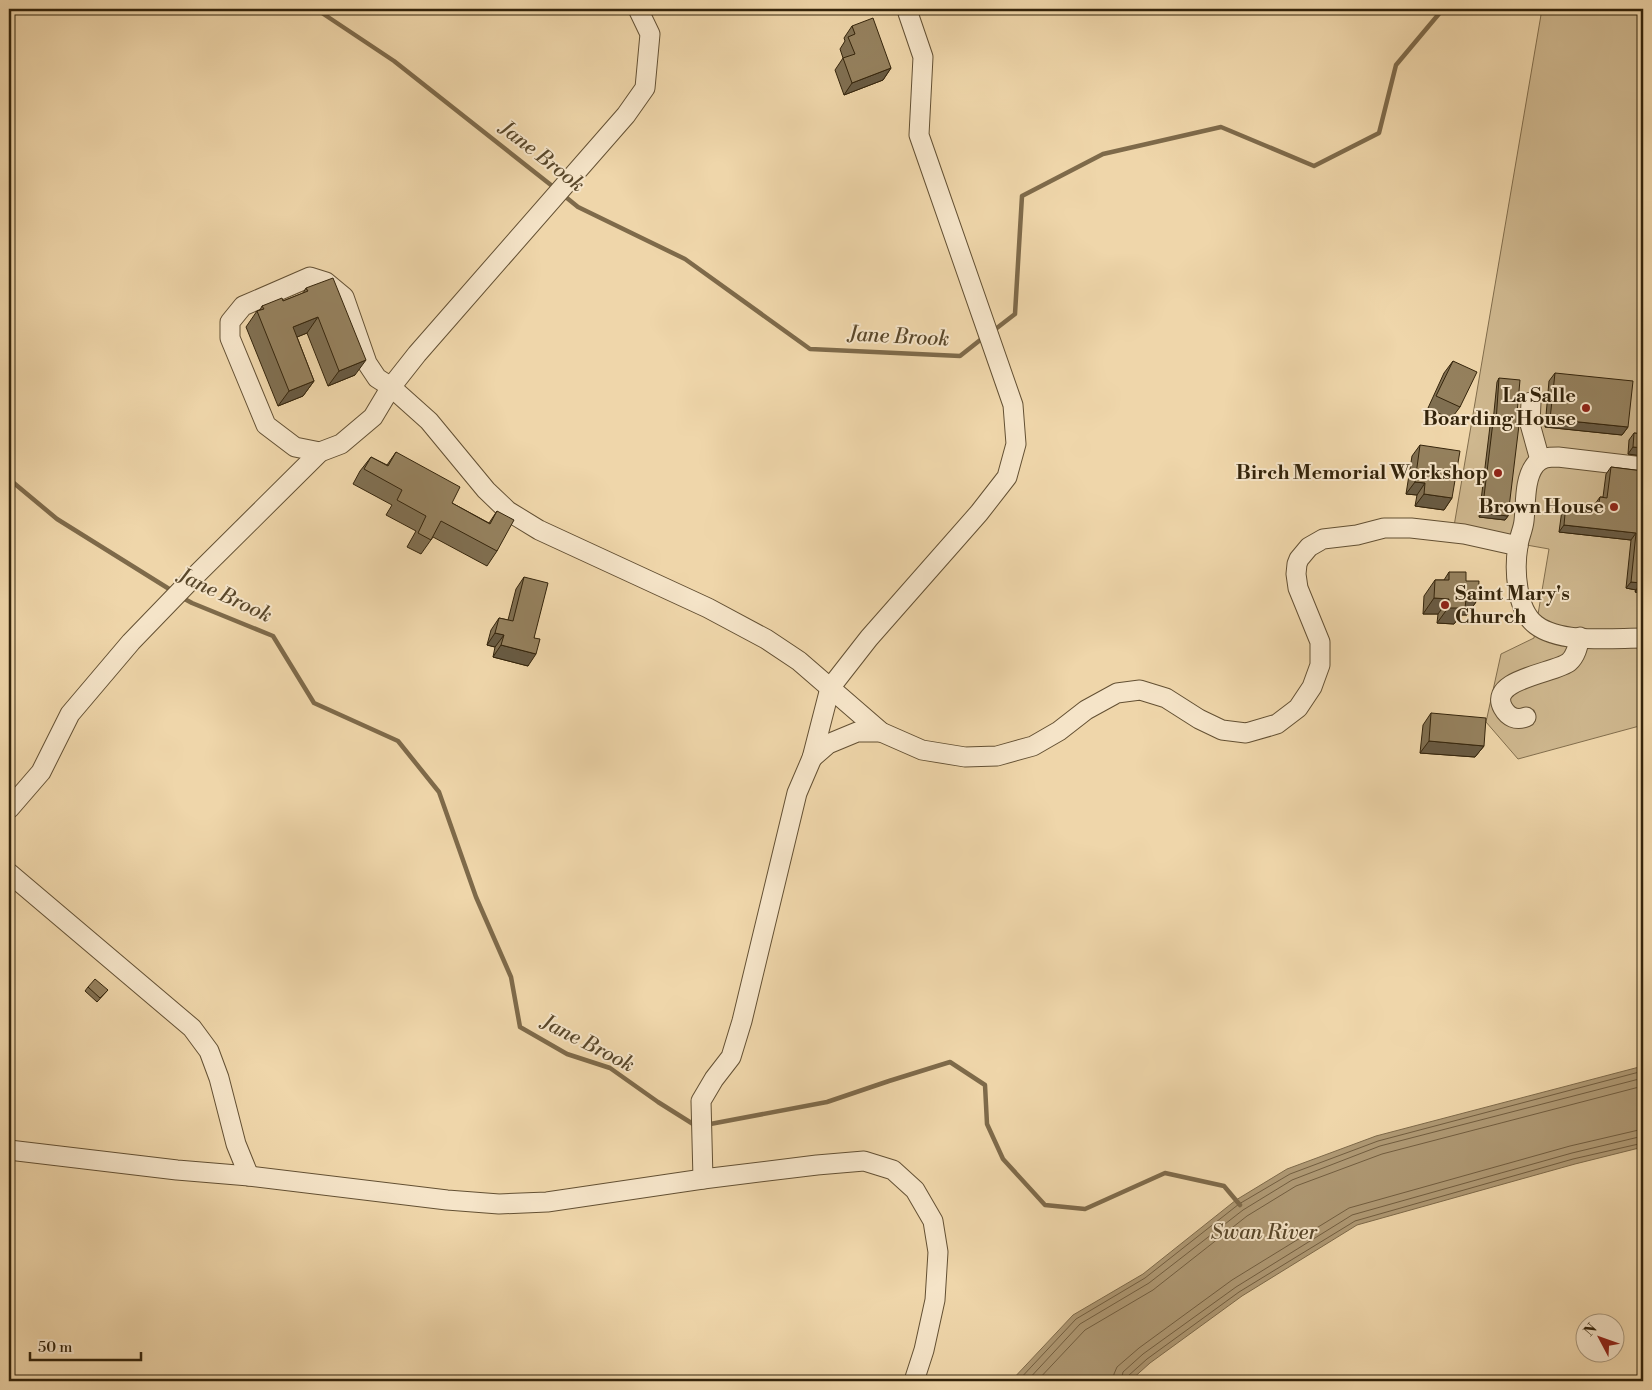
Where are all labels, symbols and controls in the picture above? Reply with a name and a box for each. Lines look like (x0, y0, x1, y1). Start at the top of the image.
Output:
water label: Jane Brook (493, 115, 590, 198)
water label: Jane Brook (846, 321, 950, 353)
place label: La Salle Boarding House (1423, 384, 1576, 432)
marker: La Salle Boarding House (1580, 402, 1592, 414)
place label: Birch Memorial Workshop (1236, 461, 1488, 486)
marker: Birch Memorial Workshop (1492, 467, 1504, 479)
place label: Brown House (1478, 495, 1604, 520)
marker: Brown House (1608, 501, 1620, 513)
water label: Jane Brook (172, 562, 276, 629)
place label: Saint Mary's Church (1455, 582, 1570, 630)
marker: Saint Mary's Church (1439, 599, 1451, 611)
water label: Jane Brook (536, 1009, 639, 1078)
water label: Swan River (1211, 1220, 1318, 1246)
north arrow (1574, 1312, 1624, 1362)
text: N (1581, 1320, 1601, 1340)
scale bar (30, 1330, 141, 1362)
text: 50 m (38, 1338, 72, 1357)

